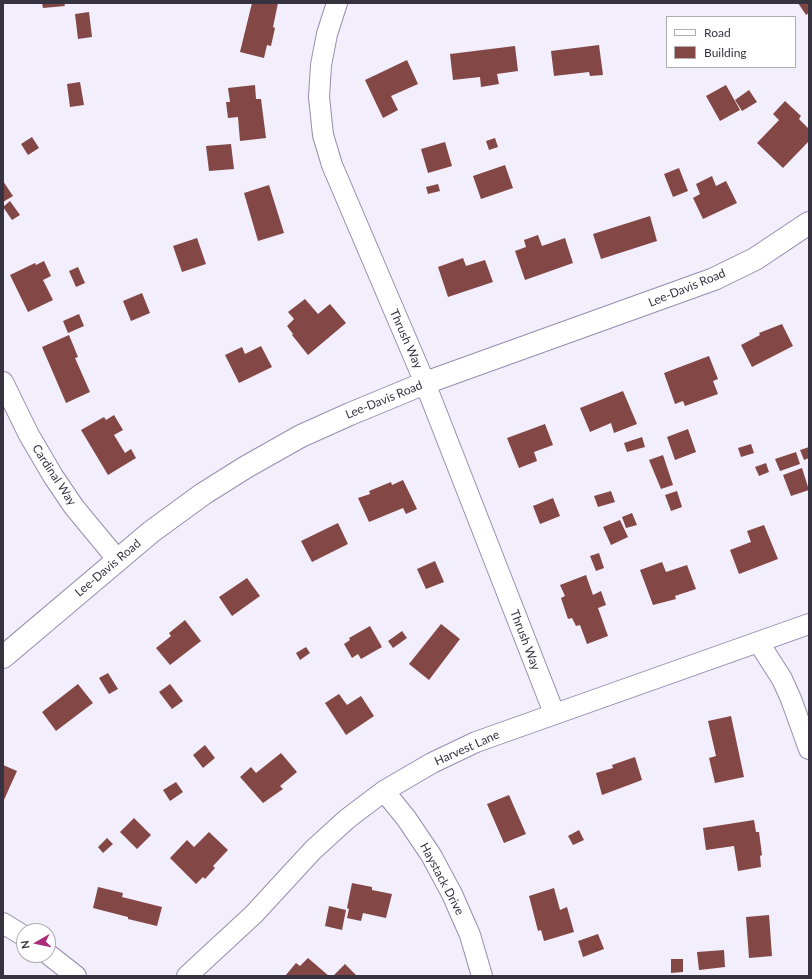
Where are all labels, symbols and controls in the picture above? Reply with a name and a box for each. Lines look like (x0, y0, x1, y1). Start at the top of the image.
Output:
legend (666, 16, 796, 68)
text: Road (704, 25, 731, 40)
text: Building (704, 45, 747, 60)
street label: Lee-Davis Road (646, 266, 728, 310)
street label: Thrush Way (387, 307, 425, 371)
street label: Lee-Davis Road (343, 378, 425, 422)
street label: Cardinal Way (29, 442, 79, 508)
street label: Lee-Davis Road (72, 536, 144, 600)
street label: Thrush Way (507, 608, 543, 672)
street label: Harvest Lane (432, 727, 502, 769)
street label: Haystack Drive (417, 840, 467, 918)
north arrow (16, 923, 56, 963)
text: N (18, 940, 32, 950)

